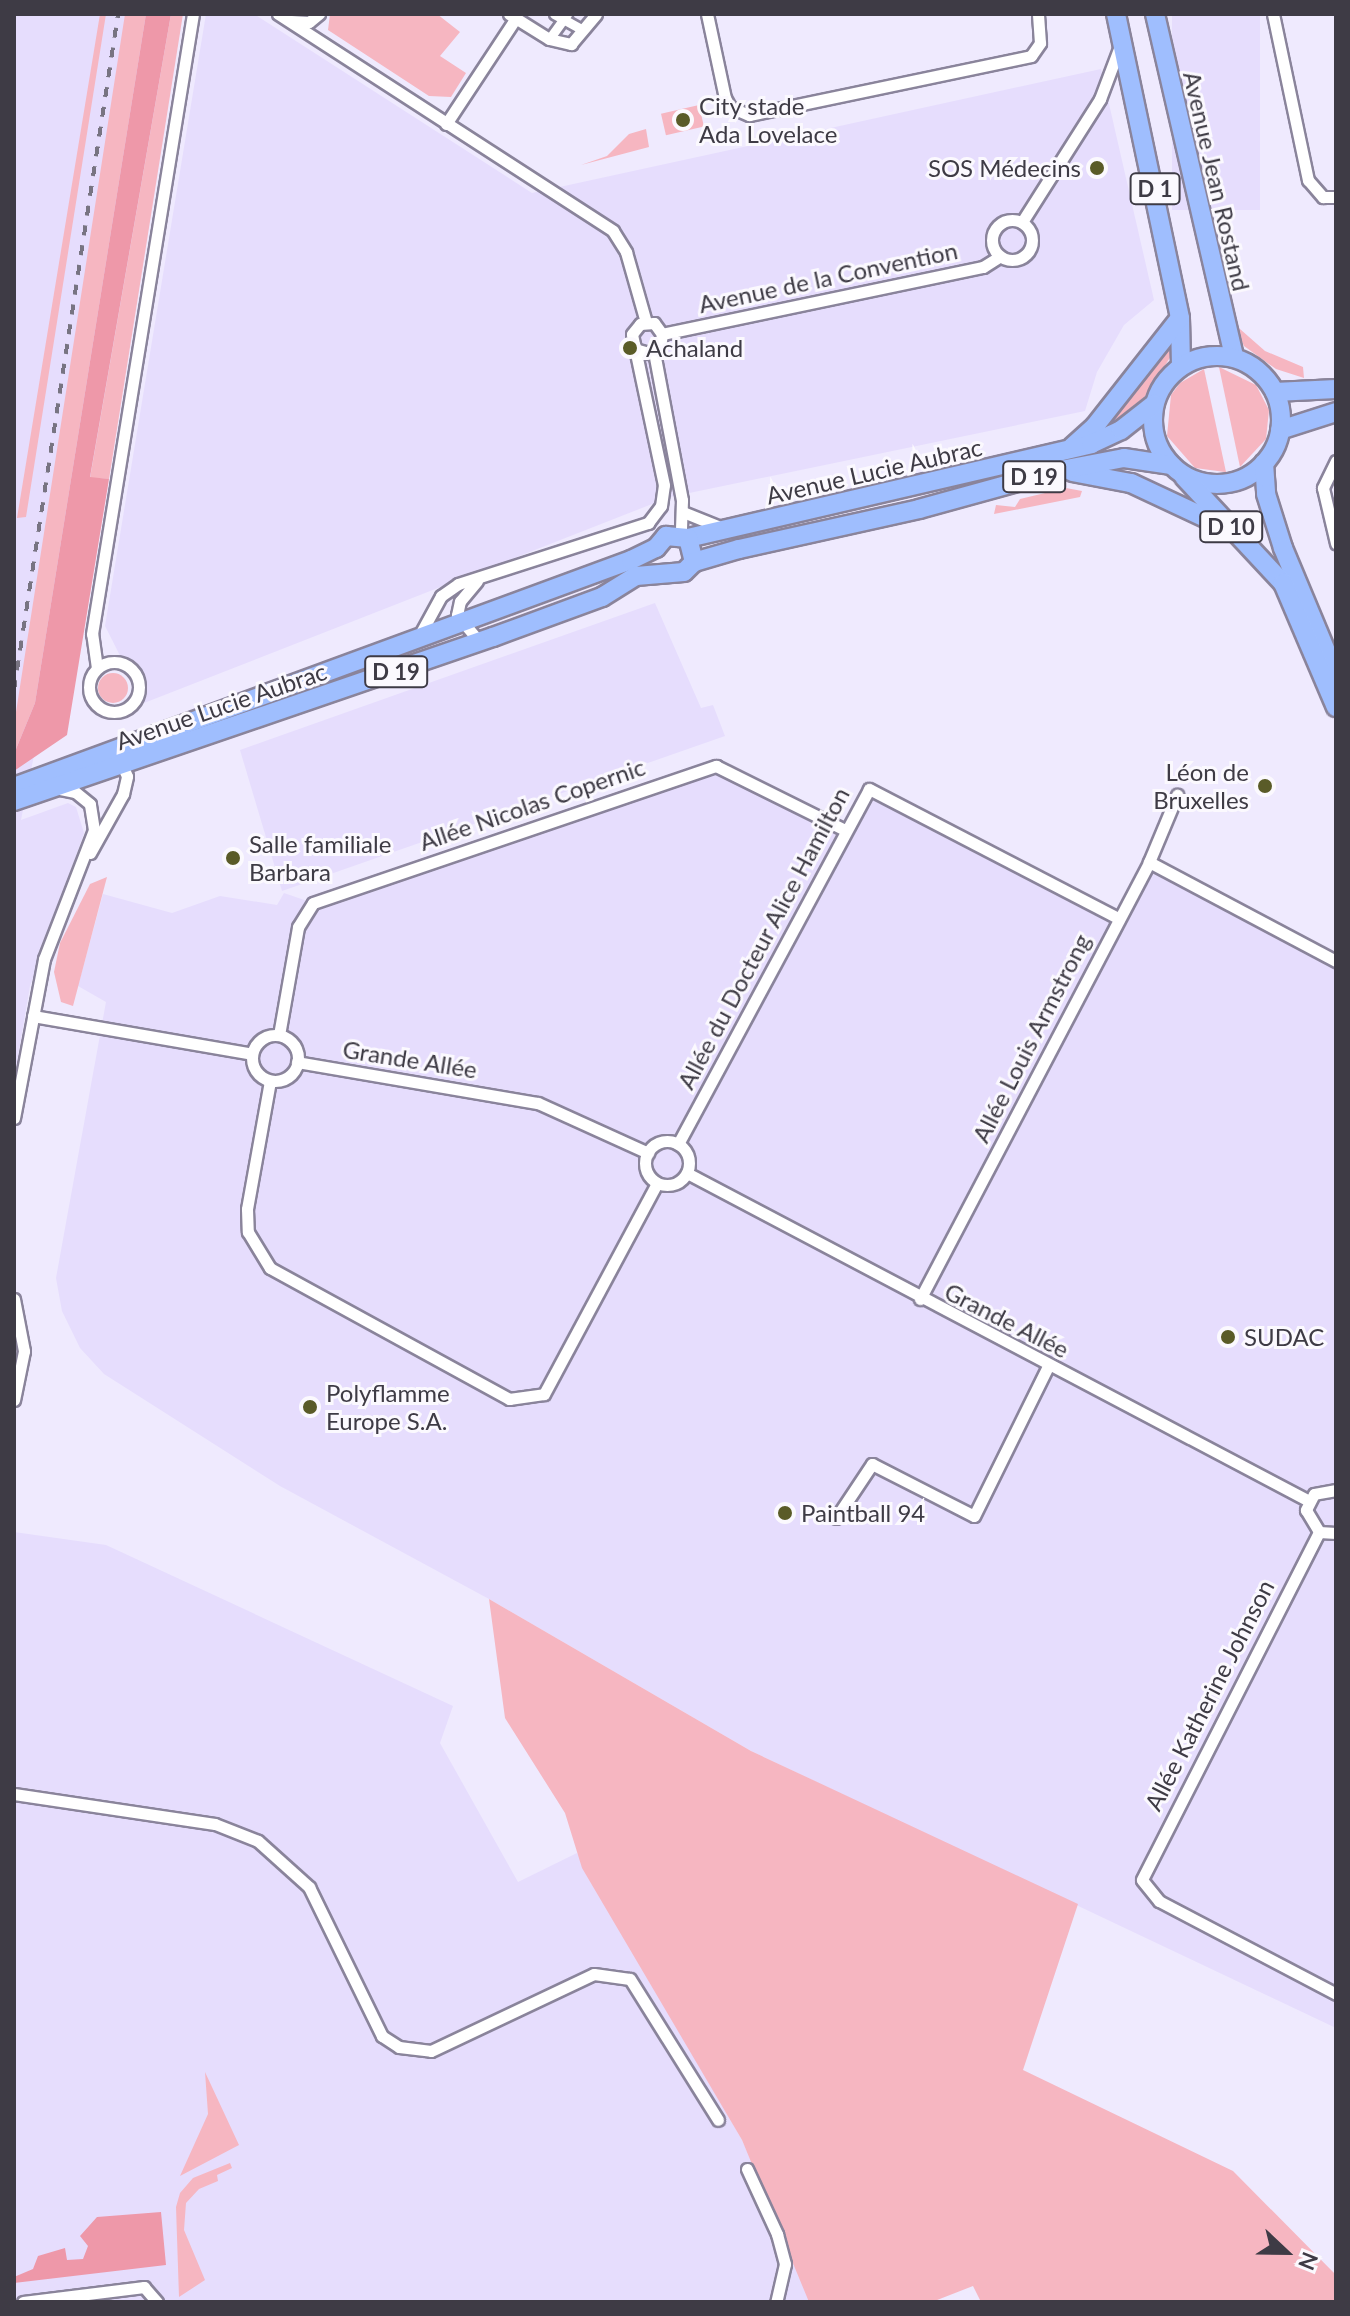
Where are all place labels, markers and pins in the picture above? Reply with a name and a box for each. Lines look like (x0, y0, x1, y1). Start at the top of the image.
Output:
place label: City stade Ada Lovelace (699, 92, 837, 148)
marker: City stade Ada Lovelace (674, 111, 692, 129)
place label: SOS Médecins (928, 154, 1081, 182)
marker: SOS Médecins (1088, 159, 1106, 177)
place label: Achaland (646, 334, 743, 362)
marker: Achaland (621, 339, 639, 357)
place label: Léon de Bruxelles (1153, 758, 1249, 814)
marker: Léon de Bruxelles (1256, 777, 1274, 795)
place label: Salle familiale Barbara (249, 830, 391, 886)
marker: Salle familiale Barbara (224, 849, 242, 867)
place label: SUDAC (1244, 1323, 1324, 1351)
marker: SUDAC (1219, 1328, 1237, 1346)
place label: Polyflamme Europe S.A. (326, 1379, 450, 1435)
marker: Polyflamme Europe S.A. (301, 1398, 319, 1416)
place label: Paintball 94 (801, 1499, 925, 1527)
marker: Paintball 94 (776, 1504, 794, 1522)

